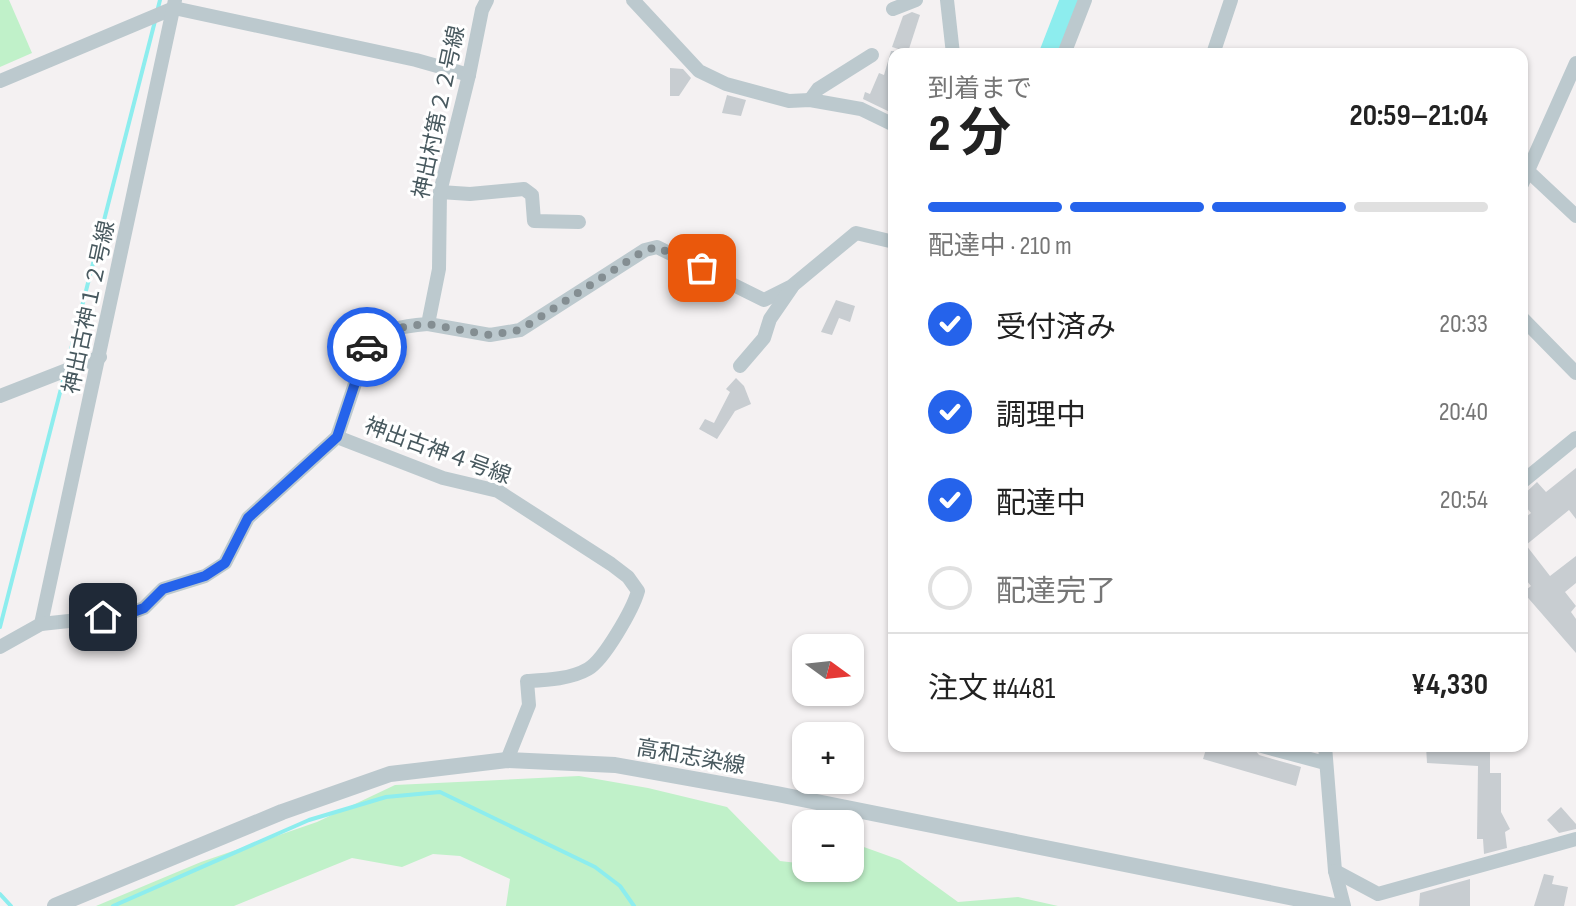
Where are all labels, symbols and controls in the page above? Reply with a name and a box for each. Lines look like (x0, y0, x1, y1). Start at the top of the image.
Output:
street label: 神出村第２２号線 (408, 23, 471, 201)
text: 到着まで (928, 74, 1032, 105)
text: 20:59–21:04 (1350, 98, 1488, 134)
text: 2 分 (928, 103, 1011, 166)
street label: 神出古神１２号線 (58, 218, 121, 396)
text: 配達中 · 210 m (928, 231, 1072, 262)
pin (668, 234, 736, 302)
icon: bag (680, 246, 724, 290)
icon: check (928, 302, 972, 346)
courier (327, 307, 407, 387)
text: 20:33 (1439, 309, 1488, 340)
text: 受付済み (996, 310, 1116, 346)
icon: car (345, 325, 389, 369)
icon: check (928, 390, 972, 434)
text: 20:40 (1439, 397, 1488, 428)
text: 調理中 (996, 398, 1086, 434)
street label: 神出古神４号線 (361, 412, 514, 490)
icon: check (928, 478, 972, 522)
text: 20:54 (1440, 485, 1488, 516)
text: 配達中 (996, 486, 1086, 522)
text: 配達完了 (996, 574, 1116, 610)
pin (69, 583, 137, 651)
icon: home (81, 595, 125, 639)
north arrow (792, 634, 864, 706)
map controls (792, 634, 864, 882)
text: ¥4,330 (1411, 667, 1488, 703)
text: 注文 #4481 (928, 671, 1055, 707)
button: + (792, 722, 864, 794)
street label: 高和志染線 (634, 735, 747, 780)
button: − (792, 810, 864, 882)

